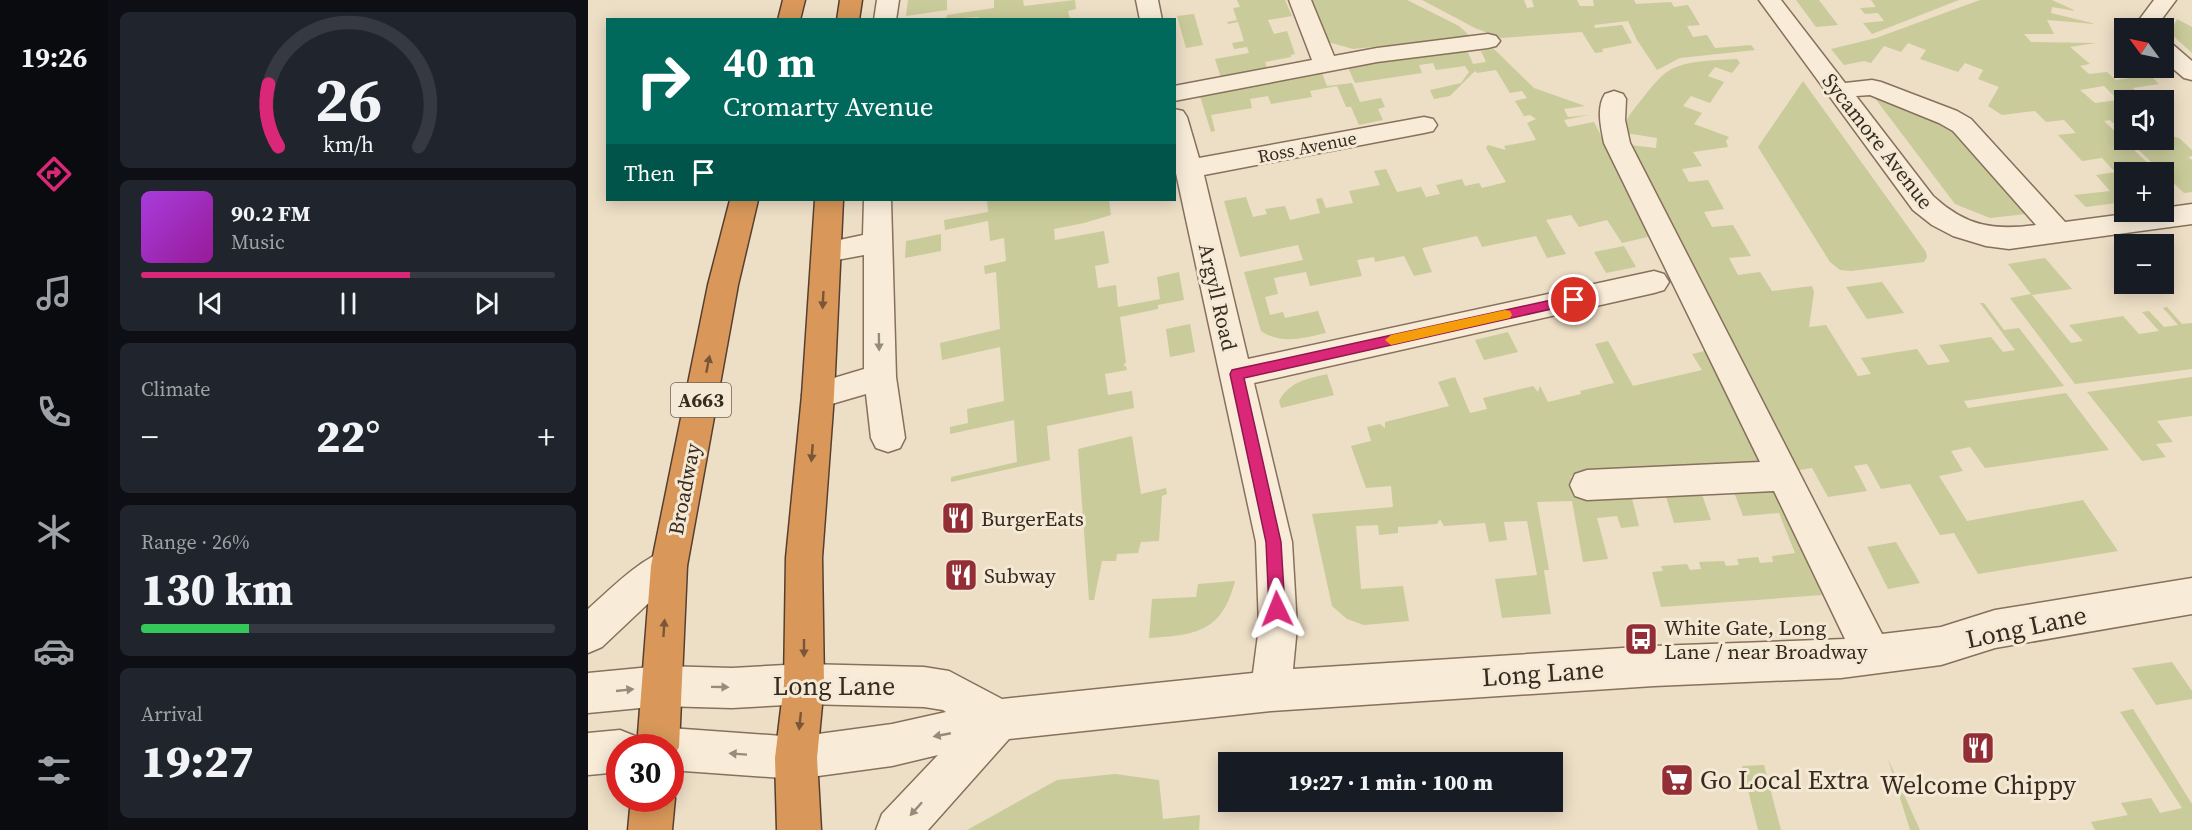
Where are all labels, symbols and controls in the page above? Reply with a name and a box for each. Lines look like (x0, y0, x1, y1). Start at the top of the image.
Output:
north arrow (2114, 18, 2174, 78)
map controls (2114, 18, 2174, 294)
text: 40 m (723, 33, 816, 91)
text: 19:26 (21, 39, 87, 76)
icon: right (624, 42, 702, 120)
text: 26 (314, 56, 382, 142)
street label: Sycamore Avenue (1816, 67, 1940, 215)
text: Cromarty Avenue (723, 88, 933, 125)
button: sound (2114, 90, 2174, 150)
street label: Ross Avenue (1255, 125, 1359, 169)
text: km/h (322, 130, 374, 159)
icon: directions (33, 153, 75, 195)
icon: arrive (687, 156, 720, 189)
text: Then (624, 158, 675, 188)
button: + (2114, 162, 2174, 222)
text: 90.2 FM (231, 198, 310, 228)
text: Music (231, 228, 285, 256)
button: − (2114, 234, 2174, 294)
street label: Argyll Road (1192, 241, 1244, 353)
icon: music (33, 272, 75, 314)
pin (1548, 274, 1599, 325)
icon: arrive (1557, 283, 1590, 316)
icon: previous (194, 287, 227, 320)
icon: pause (332, 287, 365, 320)
icon: next (470, 287, 503, 320)
one-way arrow (818, 290, 828, 309)
one-way arrow (875, 332, 884, 351)
one-way arrow (704, 355, 713, 374)
text: Climate (141, 375, 210, 403)
road number: A663 (671, 383, 731, 417)
icon: phone (33, 391, 75, 433)
text: 22° (316, 405, 380, 467)
text: − (141, 414, 159, 459)
text: + (537, 414, 555, 459)
street label: Broadway (661, 440, 707, 537)
one-way arrow (807, 444, 817, 463)
restaurant icon: BurgerEats (940, 500, 976, 536)
place label: BurgerEats (981, 504, 1084, 533)
icon: climate (33, 511, 75, 553)
text: Range · 26% (141, 528, 250, 556)
restaurant icon: Subway (943, 557, 979, 593)
text: 130 km (141, 558, 293, 620)
place label: Subway (984, 561, 1056, 590)
position arrow (1245, 577, 1309, 641)
street label: Long Lane (1962, 597, 2090, 657)
place label: White Gate, Long Lane / near Broadway (1664, 613, 1868, 666)
one-way arrow (660, 618, 669, 637)
bus stop icon: White Gate, Long Lane / near Broadway (1623, 621, 1659, 657)
icon: car (33, 630, 75, 672)
one-way arrow (799, 639, 809, 658)
street label: Long Lane (1481, 651, 1605, 695)
street label: Long Lane (773, 668, 895, 704)
one-way arrow (710, 682, 729, 692)
one-way arrow (615, 685, 634, 695)
text: Arrival (141, 700, 203, 728)
one-way arrow (795, 712, 805, 731)
text: 19:27 (141, 730, 254, 792)
one-way arrow (933, 730, 951, 740)
restaurant icon: Welcome Chippy (1960, 730, 1996, 766)
speed limit sign: 30 (606, 734, 684, 812)
icon: filters (33, 749, 75, 791)
one-way arrow (728, 749, 747, 759)
supermarket icon: Go Local Extra (1659, 762, 1695, 798)
place label: Go Local Extra (1700, 762, 1870, 798)
text: 19:27 · 1 min · 100 m (1288, 767, 1493, 797)
place label: Welcome Chippy (1880, 767, 2077, 803)
one-way arrow (910, 801, 923, 816)

